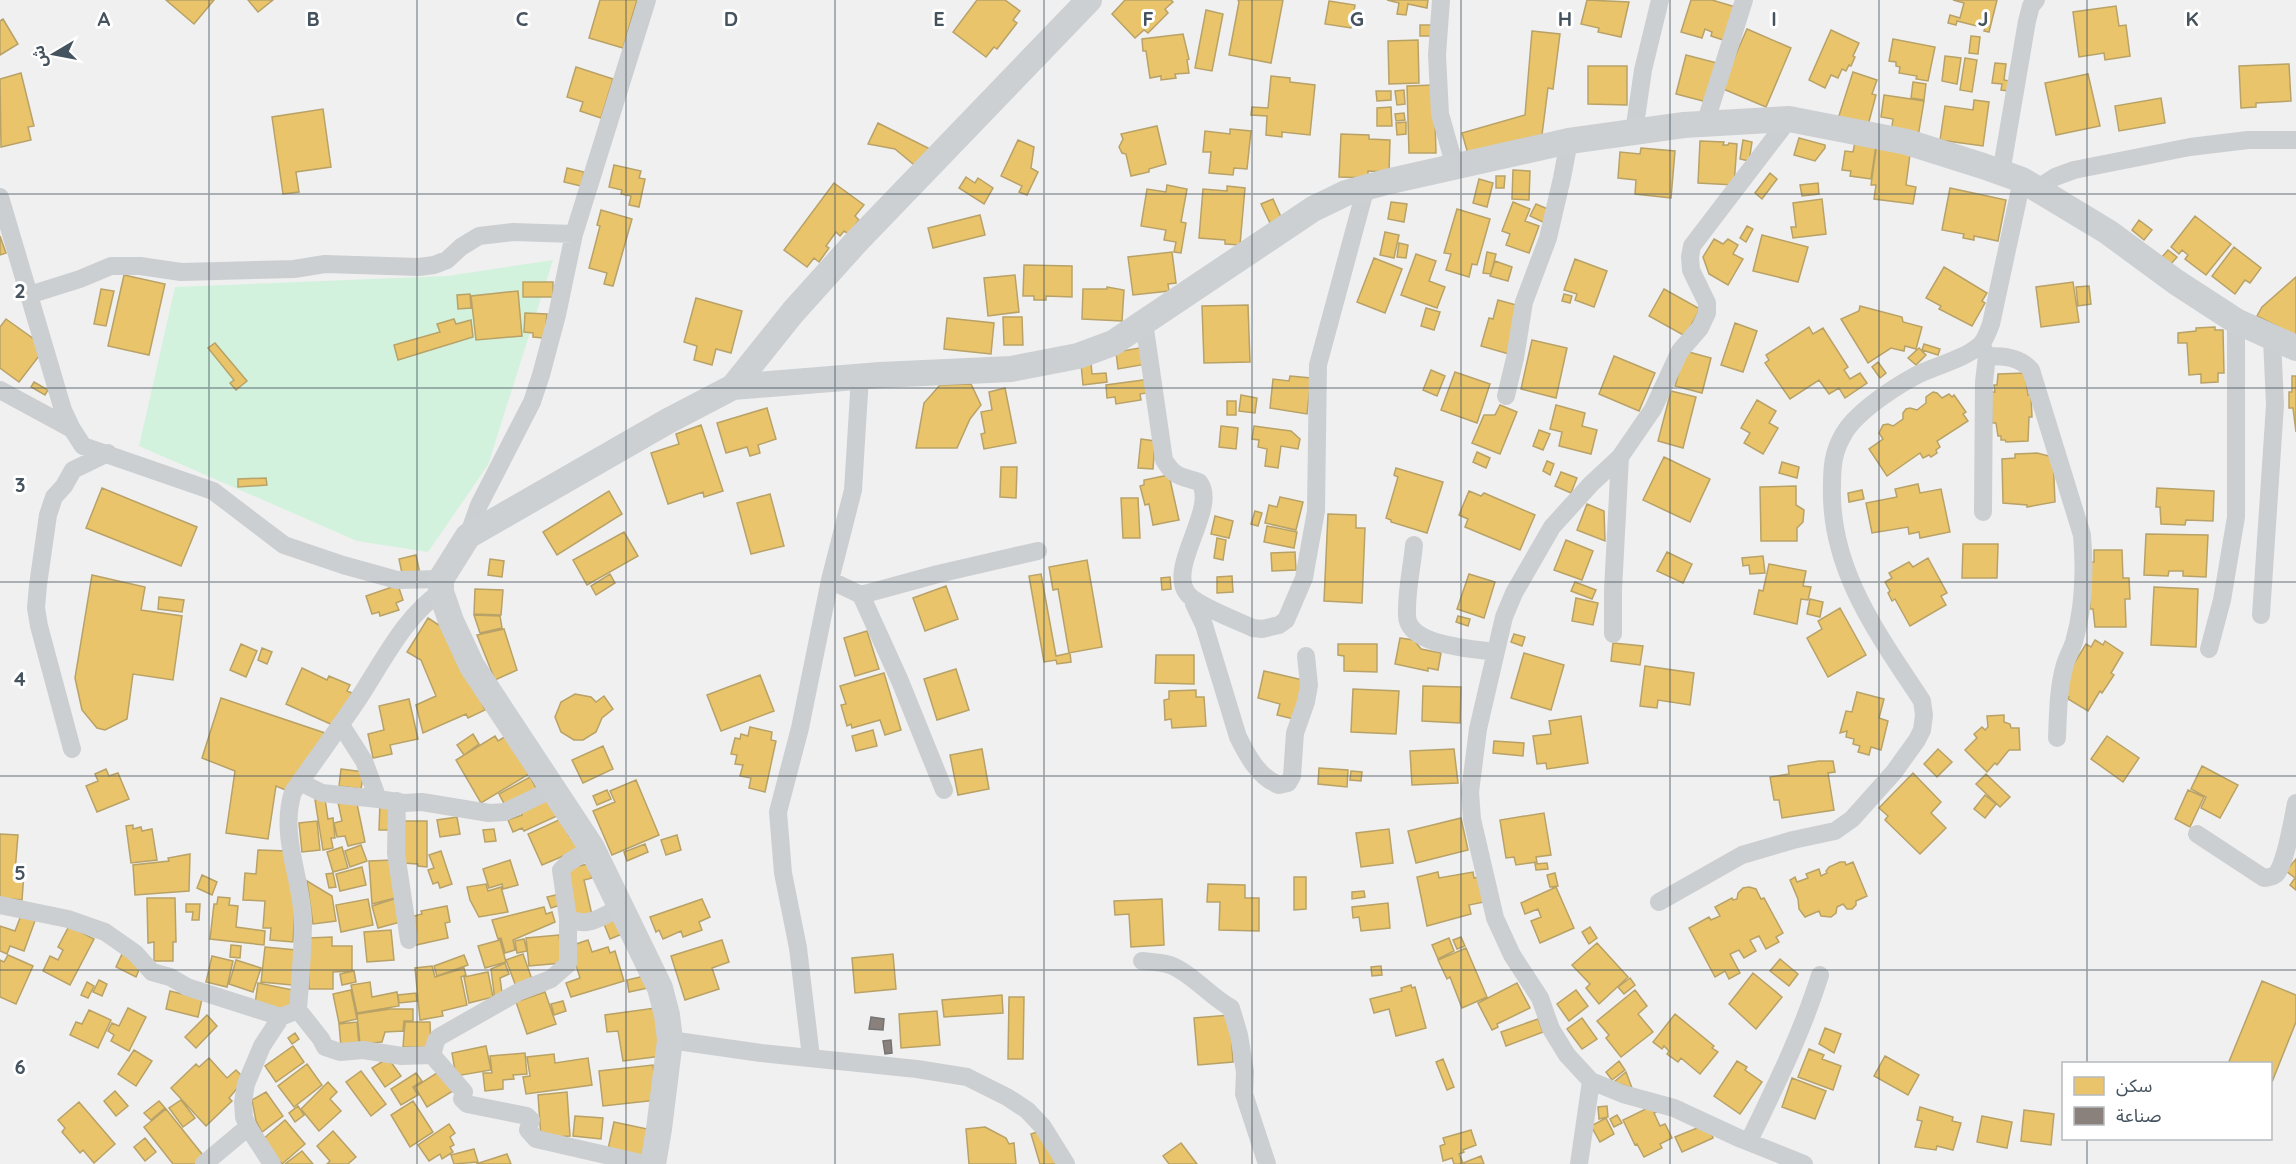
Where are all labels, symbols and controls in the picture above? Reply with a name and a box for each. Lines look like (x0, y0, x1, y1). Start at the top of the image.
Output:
text: A (98, 6, 111, 31)
text: B (306, 6, 320, 31)
text: C (516, 6, 529, 31)
text: D (724, 6, 738, 31)
text: E (933, 6, 945, 31)
text: F (1142, 6, 1154, 31)
text: G (1350, 6, 1364, 31)
text: H (1558, 6, 1572, 31)
text: I (1771, 6, 1777, 31)
text: J (1977, 6, 1989, 31)
text: K (2185, 6, 2199, 31)
north arrow (24, 24, 84, 84)
text: ش (27, 44, 51, 69)
text: 2 (14, 278, 26, 303)
text: 3 (15, 472, 25, 497)
text: 4 (14, 666, 26, 691)
text: 5 (14, 860, 26, 885)
text: 6 (14, 1054, 26, 1079)
legend (2062, 1062, 2272, 1140)
text: سكن (2116, 1074, 2152, 1097)
text: صناعة (2116, 1104, 2161, 1127)

